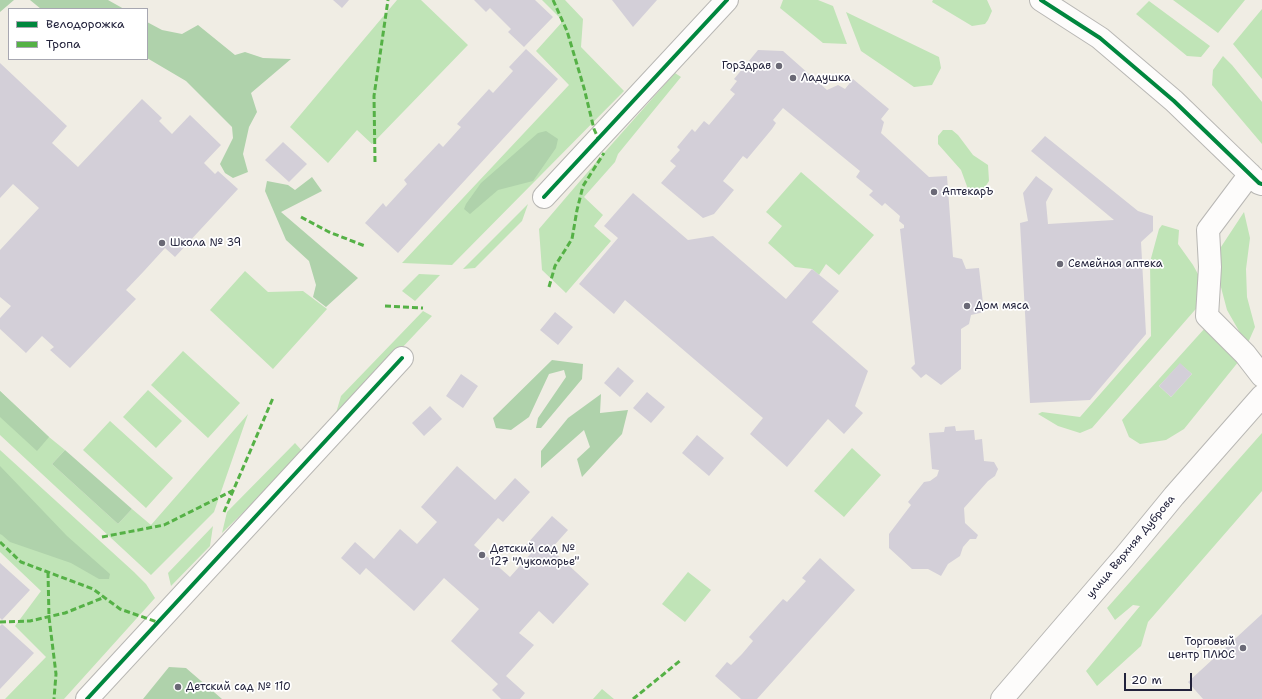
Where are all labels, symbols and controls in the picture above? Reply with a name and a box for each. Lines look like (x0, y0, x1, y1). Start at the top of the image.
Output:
legend (8, 8, 148, 60)
text: Велодорожка (46, 16, 124, 32)
text: Тропа (46, 36, 80, 52)
place label: ГорЗдрав (722, 59, 771, 73)
marker: ГорЗдрав (774, 61, 784, 71)
place label: Ладушка (801, 71, 851, 85)
marker: Ладушка (788, 73, 798, 83)
place label: АптекарЪ (942, 185, 993, 199)
marker: АптекарЪ (929, 187, 939, 197)
place label: Школа № 39 (170, 236, 241, 250)
marker: Школа № 39 (157, 238, 167, 248)
place label: Семейная аптека (1068, 257, 1162, 271)
marker: Семейная аптека (1055, 259, 1065, 269)
place label: Дом мяса (975, 299, 1029, 313)
marker: Дом мяса (962, 301, 972, 311)
street label: улица Верхняя Дуброва (1084, 493, 1178, 601)
place label: Детский сад № 127 "Лукоморье" (490, 542, 579, 568)
marker: Детский сад № 127 "Лукоморье" (477, 550, 487, 560)
place label: Торговый центр ПЛЮС (1168, 635, 1235, 661)
marker: Торговый центр ПЛЮС (1238, 643, 1248, 653)
scale bar (1126, 665, 1194, 691)
text: 20 m (1131, 672, 1162, 688)
place label: Детский сад № 110 (186, 680, 291, 694)
marker: Детский сад № 110 (173, 682, 183, 692)

